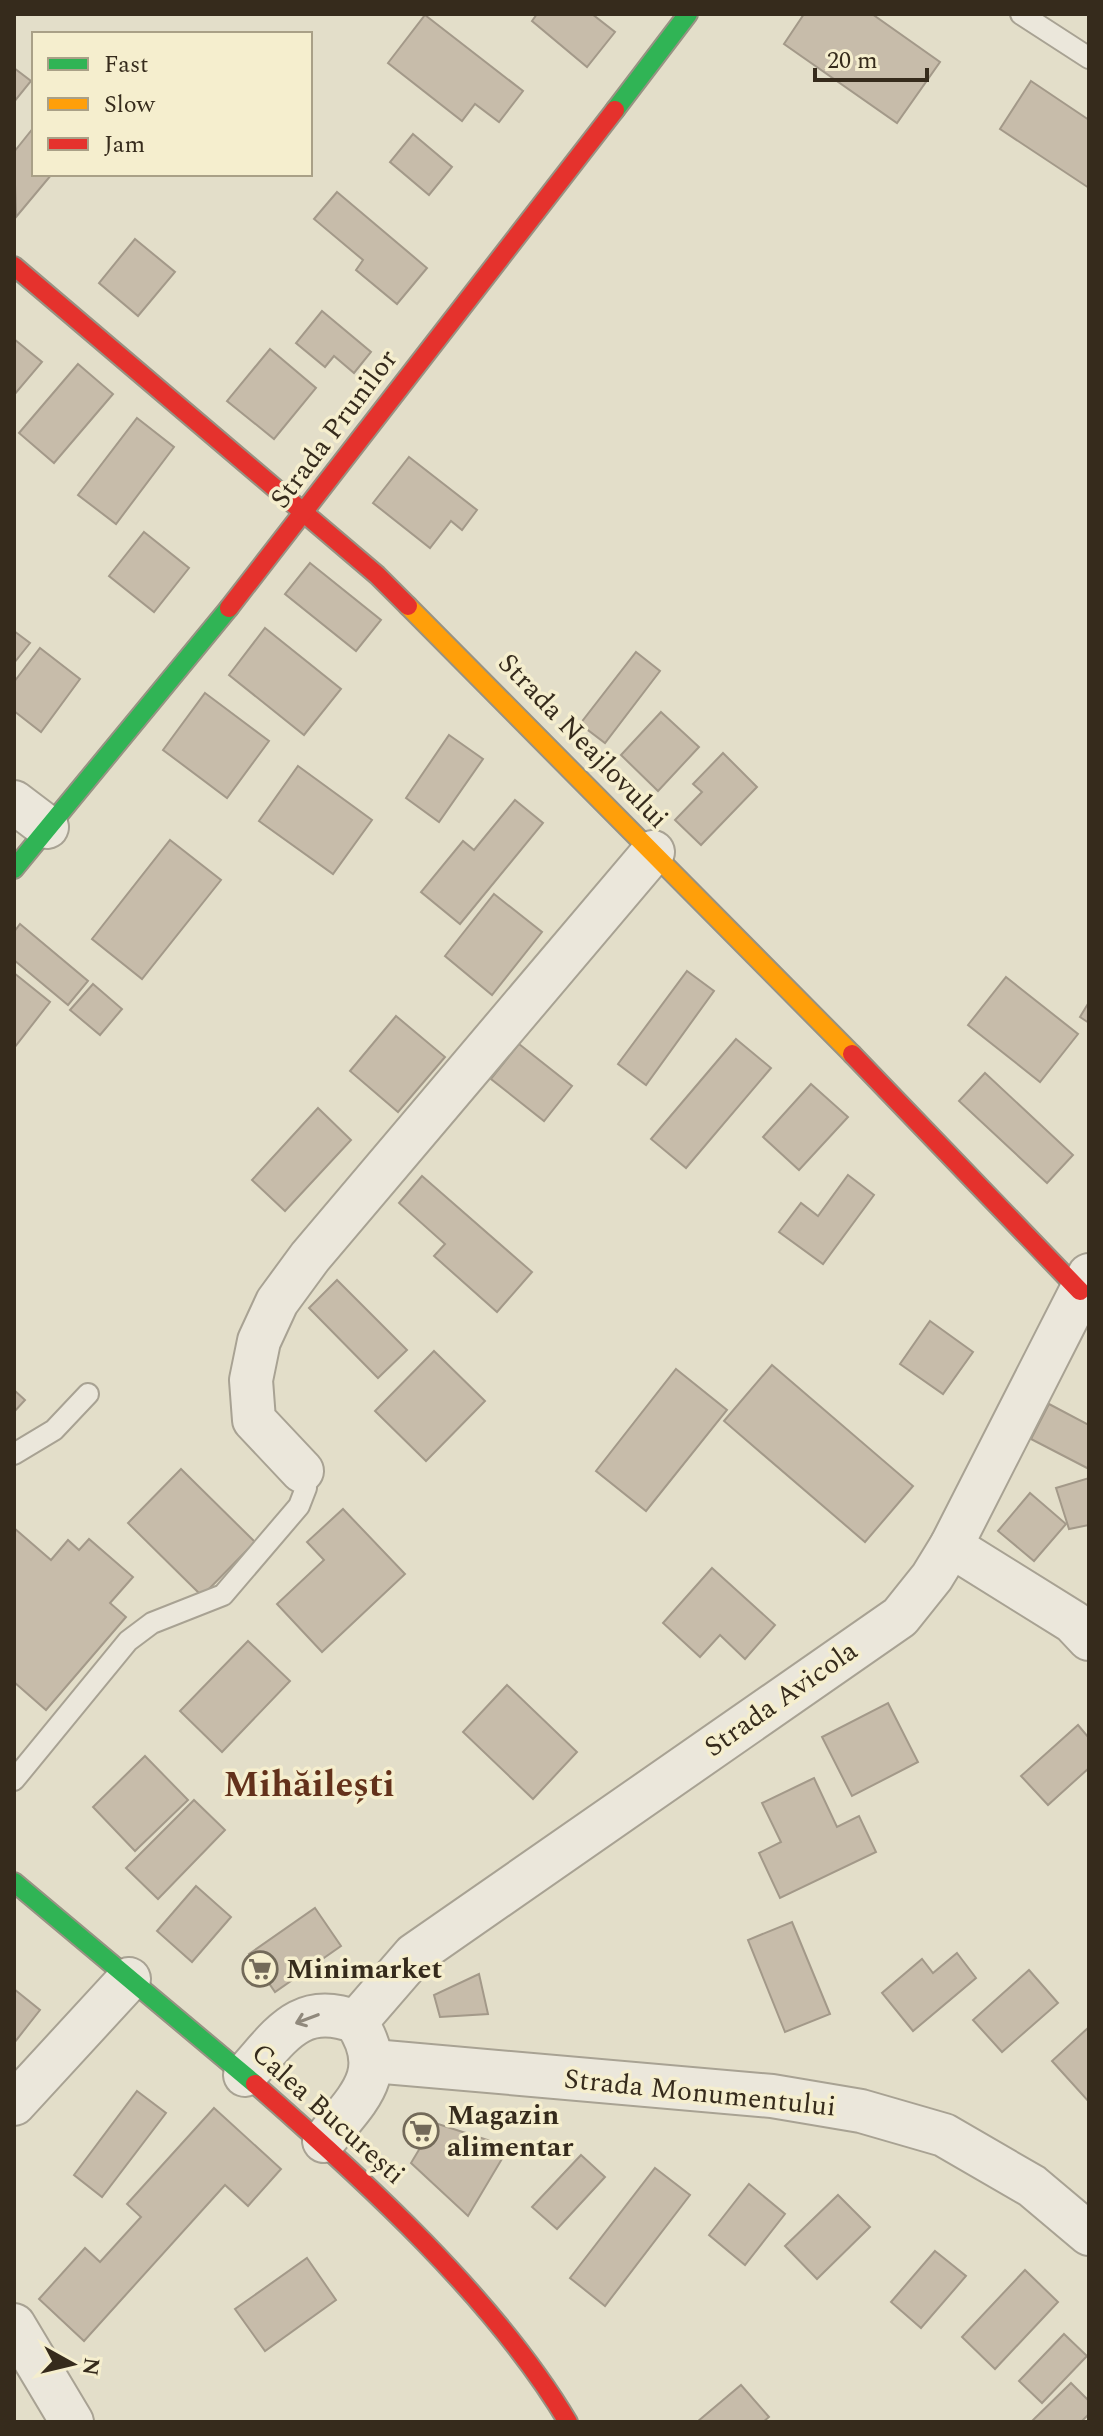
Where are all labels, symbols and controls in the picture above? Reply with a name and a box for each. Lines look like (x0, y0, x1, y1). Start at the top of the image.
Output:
legend (32, 32, 312, 176)
scale bar (815, 32, 927, 82)
text: 20 m (827, 43, 878, 79)
text: Fast (104, 47, 149, 83)
text: Slow (104, 87, 156, 123)
text: Jam (104, 127, 145, 163)
street label: Strada Prunilor (259, 340, 409, 518)
street label: Strada Neajlovului (487, 643, 679, 839)
street label: Strada Avicola (695, 1630, 867, 1768)
district label: Mihăilești (223, 1758, 395, 1813)
place label: Minimarket (286, 1948, 442, 1991)
supermarket icon: Minimarket (241, 1950, 279, 1988)
one-way arrow (295, 2013, 320, 2027)
street label: Calea București (241, 2033, 415, 2195)
street label: Strada Monumentului (562, 2057, 838, 2129)
place label: Magazin alimentar (447, 2094, 573, 2169)
supermarket icon: Magazin alimentar (402, 2112, 440, 2150)
north arrow (32, 2324, 112, 2404)
text: N (73, 2355, 108, 2378)

